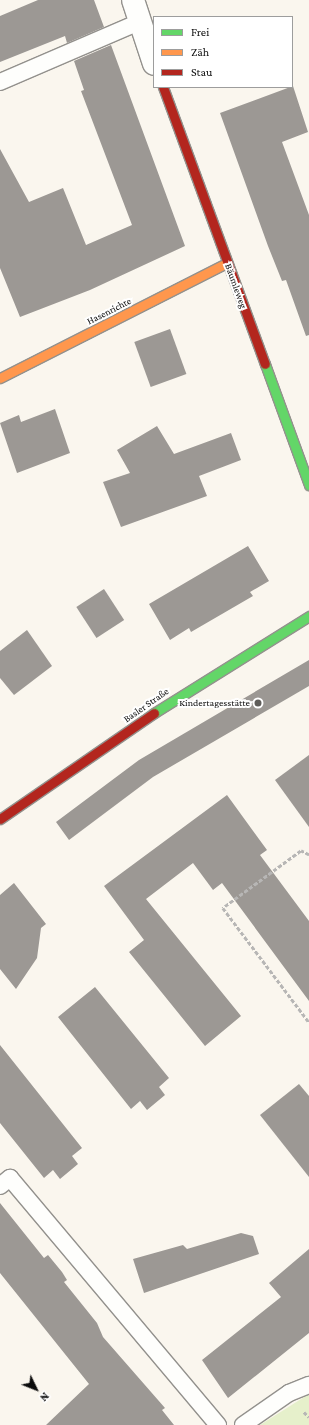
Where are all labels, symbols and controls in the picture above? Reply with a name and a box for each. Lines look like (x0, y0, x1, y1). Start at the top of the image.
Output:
legend (153, 16, 293, 88)
text: Frei (191, 25, 209, 39)
text: Zäh (191, 45, 209, 59)
text: Stau (191, 65, 212, 79)
street label: Bäumleweg (222, 262, 250, 310)
street label: Hasenrichte (85, 295, 133, 327)
street label: Basler Straße (121, 685, 171, 725)
place label: Kindertagesstätte (179, 697, 250, 709)
marker: Kindertagesstätte (253, 698, 263, 708)
north arrow (16, 1369, 56, 1409)
text: N (38, 1390, 52, 1404)

